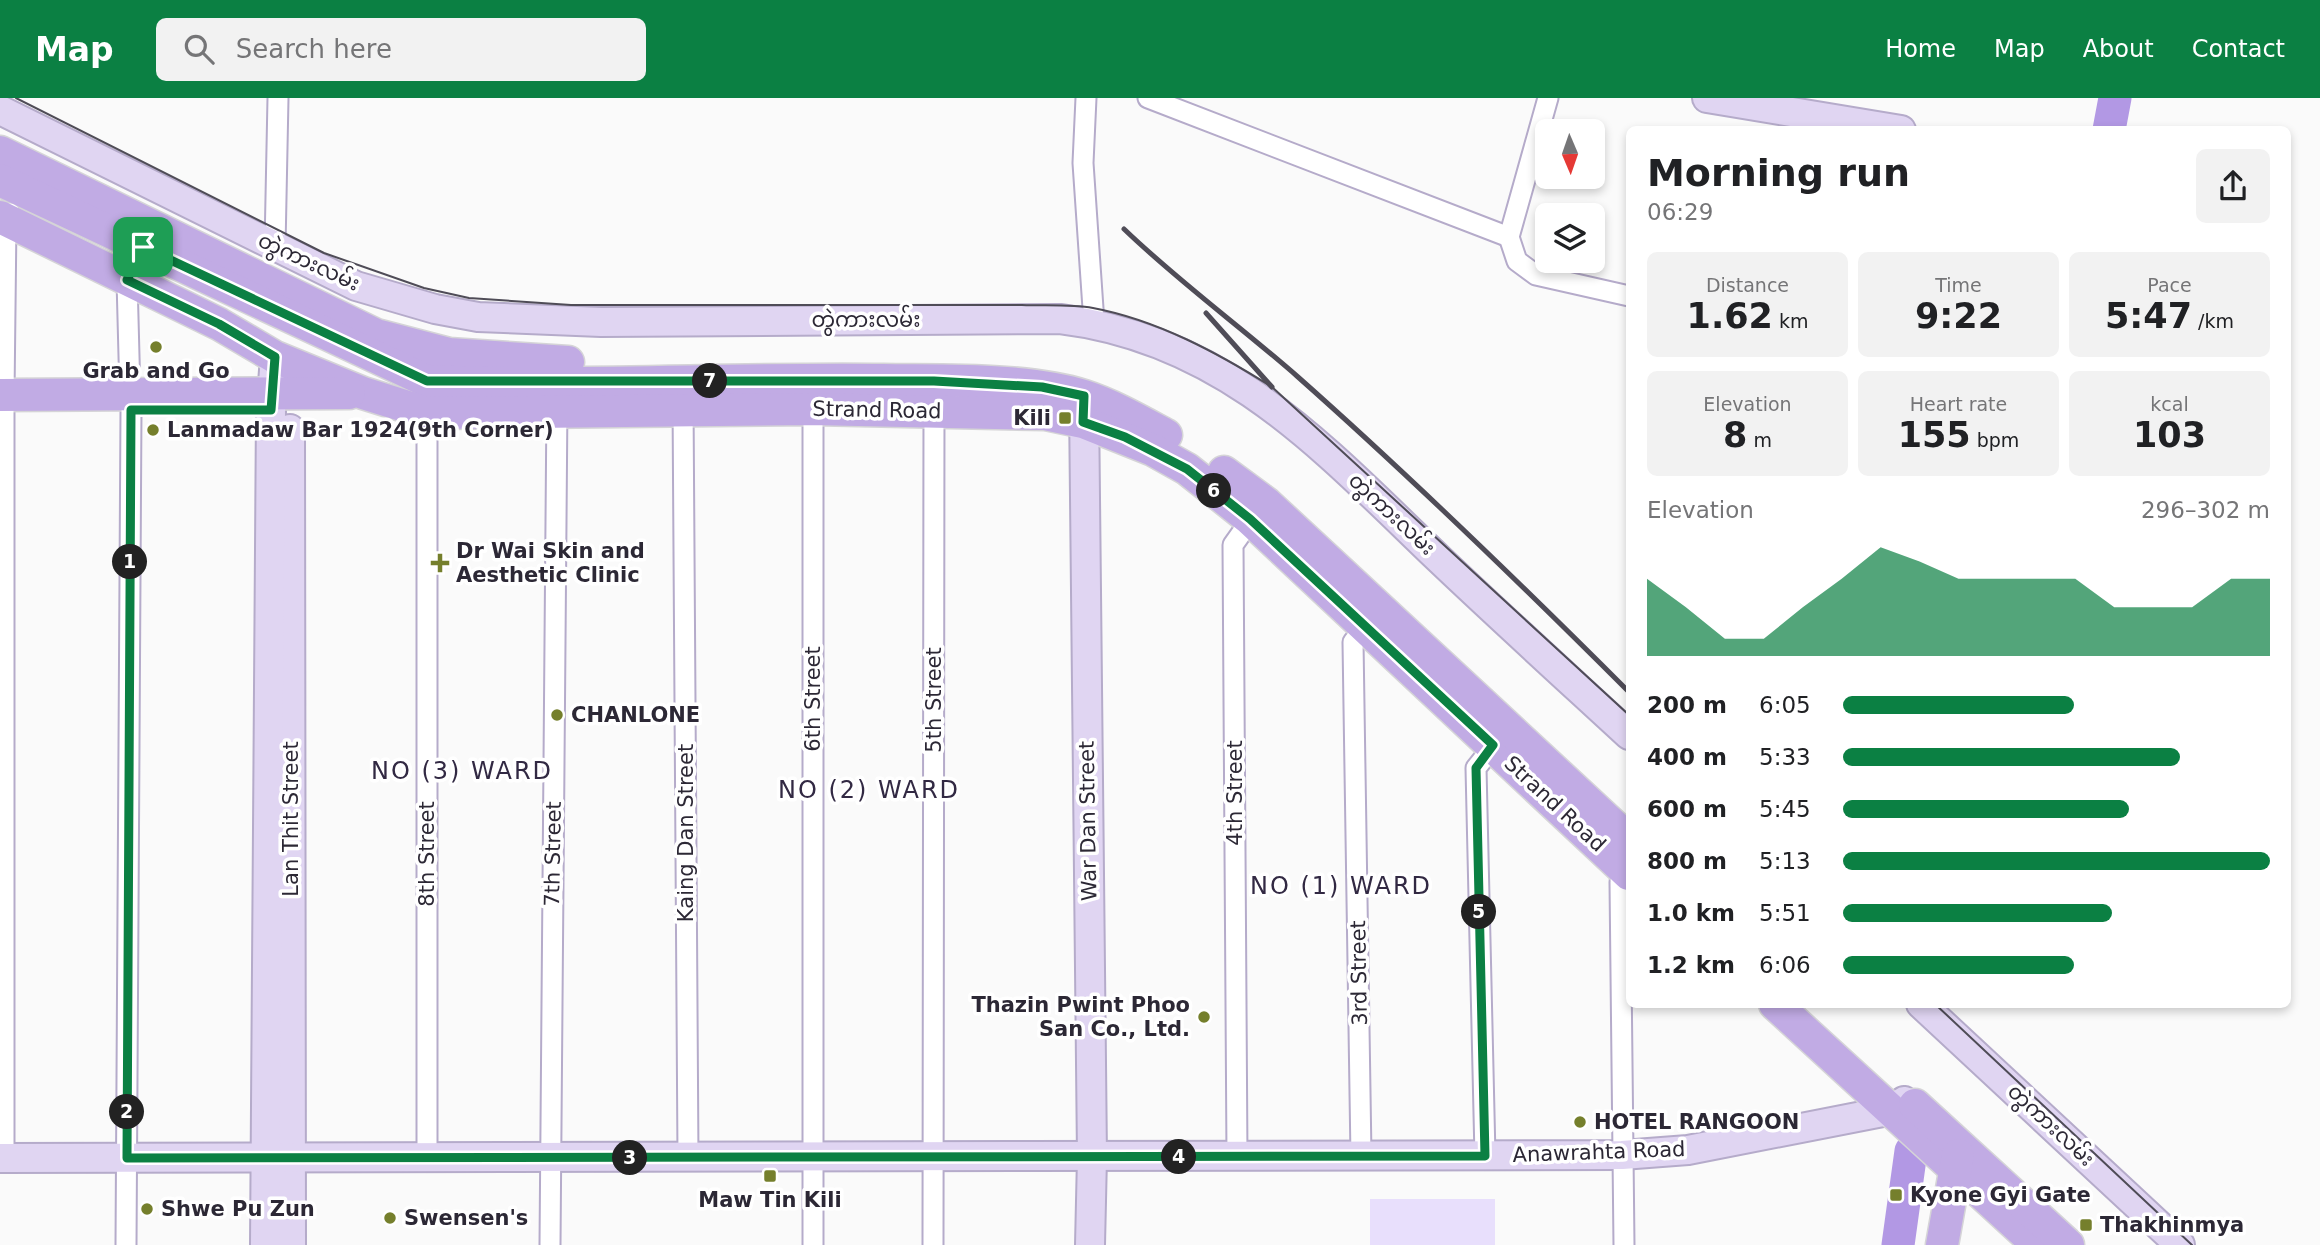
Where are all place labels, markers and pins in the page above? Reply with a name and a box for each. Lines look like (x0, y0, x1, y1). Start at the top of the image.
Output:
pin (113, 217, 173, 277)
marker: Grab and Go (148, 339, 164, 355)
place label: Grab and Go (82, 359, 230, 383)
pin: 7 (692, 364, 728, 398)
place label: Kili (1013, 406, 1051, 430)
marker: Kili (1057, 410, 1073, 426)
place label: Lanmadaw Bar 1924(9th Corner) (167, 418, 554, 442)
marker: Lanmadaw Bar 1924(9th Corner) (145, 422, 161, 438)
pin: 6 (1196, 474, 1232, 508)
place label: Dr Wai Skin and Aesthetic Clinic (456, 539, 645, 587)
pin: 1 (113, 545, 148, 580)
marker: Dr Wai Skin and Aesthetic Clinic (430, 553, 450, 573)
place label: CHANLONE (571, 703, 700, 727)
marker: CHANLONE (549, 707, 565, 723)
pin: 5 (1462, 894, 1496, 930)
place label: Thazin Pwint Phoo San Co., Ltd. (971, 993, 1190, 1041)
marker: Thazin Pwint Phoo San Co., Ltd. (1196, 1009, 1212, 1025)
pin: 2 (110, 1094, 144, 1130)
place label: HOTEL RANGOON (1594, 1110, 1799, 1134)
marker: HOTEL RANGOON (1572, 1114, 1588, 1130)
pin: 3 (612, 1140, 648, 1176)
pin: 4 (1162, 1140, 1196, 1174)
marker: Maw Tin Kili (762, 1168, 778, 1184)
place label: Kyone Gyi Gate (1910, 1183, 2091, 1207)
marker: Kyone Gyi Gate (1888, 1187, 1904, 1203)
place label: Maw Tin Kili (698, 1188, 842, 1212)
place label: Shwe Pu Zun (161, 1197, 315, 1221)
marker: Shwe Pu Zun (139, 1201, 155, 1217)
place label: Swensen's (404, 1206, 528, 1230)
marker: Swensen's (382, 1210, 398, 1226)
place label: Thakhinmya (2100, 1213, 2244, 1237)
marker: Thakhinmya (2078, 1217, 2094, 1233)

